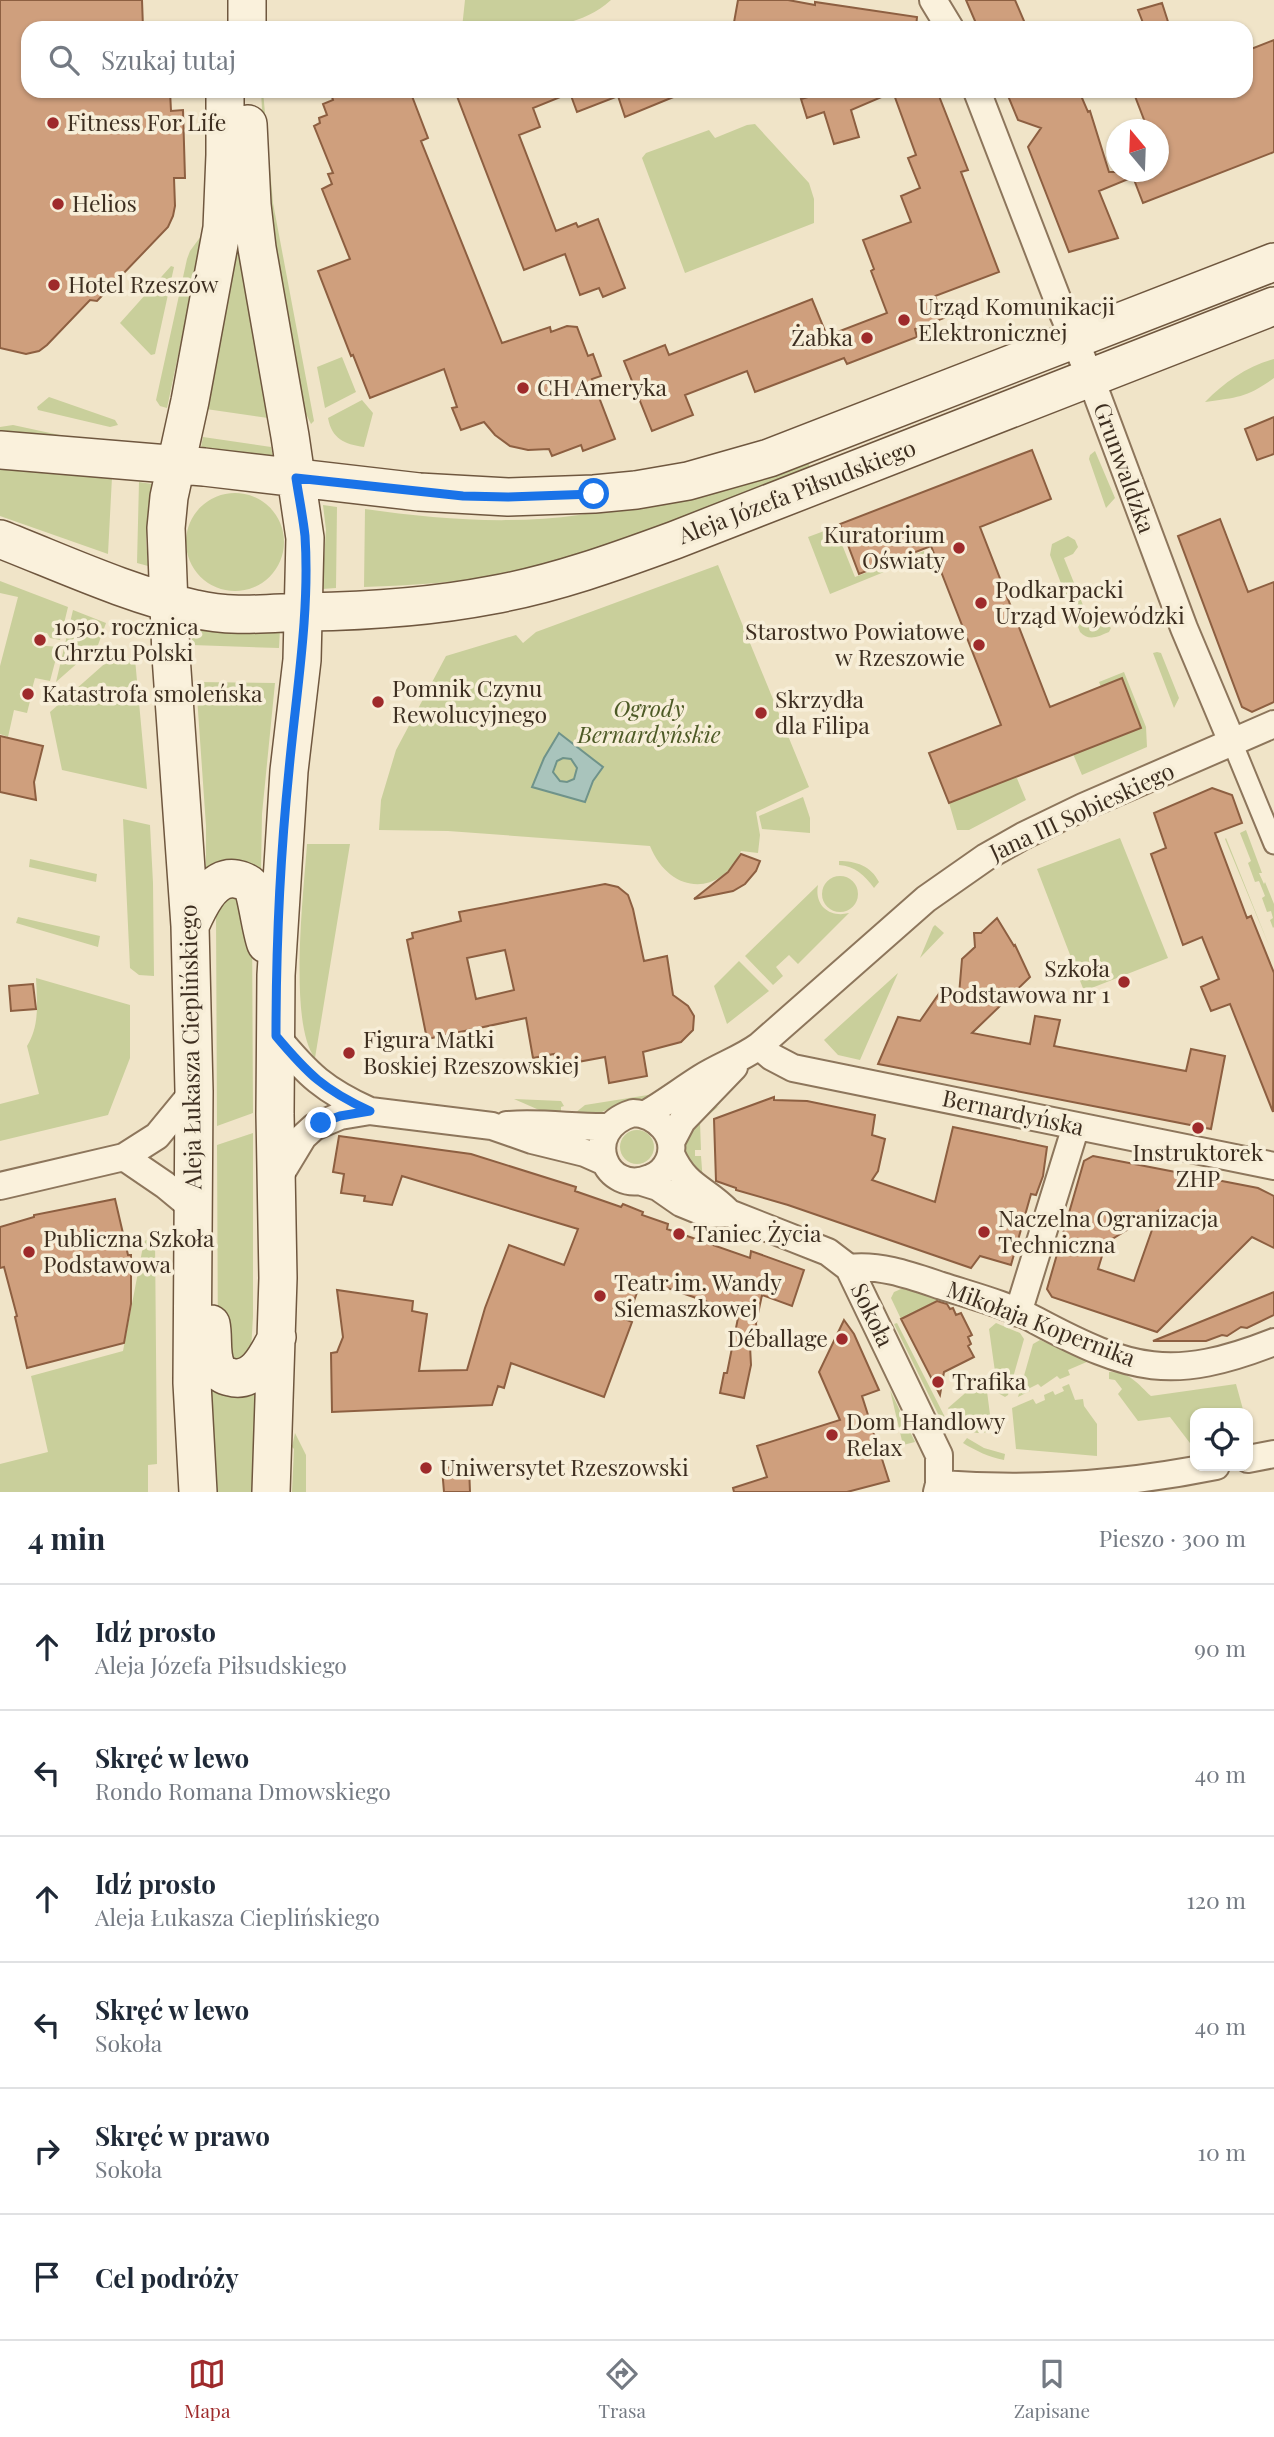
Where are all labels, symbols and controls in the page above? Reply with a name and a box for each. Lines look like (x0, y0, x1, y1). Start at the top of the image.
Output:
search box (21, 21, 1253, 98)
icon: search (45, 41, 83, 79)
text: Szukaj tutaj (101, 42, 236, 77)
place label: Fitness For Life (67, 106, 226, 137)
marker: Fitness For Life (45, 115, 61, 131)
north arrow (1106, 119, 1169, 182)
place label: Helios (72, 187, 137, 218)
marker: Helios (50, 196, 66, 212)
place label: Hotel Rzeszów (68, 268, 219, 299)
marker: Hotel Rzeszów (46, 277, 62, 293)
place label: Urząd Komunikacji Elektronicznej (918, 290, 1115, 347)
marker: Urząd Komunikacji Elektronicznej (896, 312, 912, 328)
place label: Żabka (791, 321, 854, 352)
marker: Żabka (859, 330, 875, 346)
place label: CH Ameryka (537, 371, 667, 402)
marker: CH Ameryka (515, 380, 531, 396)
street label: Grunwaldzka (1087, 398, 1164, 538)
street label: Aleja Józefa Piłsudskiego (672, 431, 920, 551)
route start (578, 478, 609, 509)
place label: Kuratorium Oświaty (823, 518, 946, 575)
marker: Kuratorium Oświaty (951, 540, 967, 556)
place label: Podkarpacki Urząd Wojewódzki (995, 573, 1185, 630)
marker: Podkarpacki Urząd Wojewódzki (973, 595, 989, 611)
place label: 1050. rocznica Chrztu Polski (54, 610, 199, 667)
place label: Starostwo Powiatowe w Rzeszowie (745, 615, 965, 672)
marker: 1050. rocznica Chrztu Polski (32, 632, 48, 648)
marker: Starostwo Powiatowe w Rzeszowie (971, 637, 987, 653)
place label: Pomnik Czynu Rewolucyjnego (392, 672, 547, 729)
place label: Katastrofa smoleńska (42, 677, 263, 708)
place label: Skrzydła dla Filipa (775, 683, 870, 740)
marker: Katastrofa smoleńska (20, 686, 36, 702)
park label: Ogrody Bernardyńskie (576, 692, 721, 749)
marker: Pomnik Czynu Rewolucyjnego (370, 694, 386, 710)
marker: Skrzydła dla Filipa (753, 705, 769, 721)
street label: Jana III Sobieskiego (983, 754, 1179, 867)
street label: Aleja Łukasza Cieplińskiego (172, 904, 208, 1191)
place label: Szkoła Podstawowa nr 1 (939, 952, 1111, 1009)
marker: Szkoła Podstawowa nr 1 (1116, 974, 1132, 990)
place label: Figura Matki Boskiej Rzeszowskiej (363, 1023, 579, 1080)
marker: Figura Matki Boskiej Rzeszowskiej (341, 1045, 357, 1061)
street label: Bernardyńska (940, 1081, 1087, 1142)
route end (305, 1107, 336, 1138)
marker: Instruktorek ZHP (1190, 1120, 1206, 1136)
place label: Instruktorek ZHP (1132, 1136, 1264, 1193)
place label: Naczelna Ogranizacja Techniczna (998, 1202, 1219, 1259)
place label: Taniec Życia (693, 1217, 822, 1248)
place label: Publiczna Szkoła Podstawowa (43, 1222, 215, 1279)
marker: Naczelna Ogranizacja Techniczna (976, 1224, 992, 1240)
marker: Taniec Życia (671, 1226, 687, 1242)
marker: Publiczna Szkoła Podstawowa (21, 1244, 37, 1260)
place label: Teatr im. Wandy Siemaszkowej (614, 1266, 782, 1323)
street label: Mikołaja Kopernika (943, 1272, 1141, 1373)
street label: Sokoła (845, 1277, 902, 1352)
marker: Teatr im. Wandy Siemaszkowej (592, 1288, 608, 1304)
place label: Déballage (727, 1322, 828, 1353)
marker: Déballage (834, 1331, 850, 1347)
place label: Trafika (952, 1365, 1027, 1396)
marker: Trafika (930, 1374, 946, 1390)
place label: Dom Handlowy Relax (846, 1405, 1006, 1462)
map controls (1190, 1408, 1253, 1471)
button: locate (1190, 1408, 1253, 1471)
marker: Dom Handlowy Relax (824, 1427, 840, 1443)
place label: Uniwersytet Rzeszowski (440, 1451, 689, 1482)
marker: Uniwersytet Rzeszowski (418, 1460, 434, 1476)
text: 4 min (28, 1518, 106, 1558)
text: Pieszo · 300 m (1099, 1522, 1246, 1553)
text: Idź prosto (95, 1614, 216, 1649)
icon: ahead (28, 1628, 66, 1666)
text: 90 m (1194, 1632, 1246, 1663)
text: Aleja Józefa Piłsudskiego (95, 1649, 347, 1680)
text: Skręć w lewo (95, 1740, 249, 1775)
icon: left (28, 1754, 66, 1792)
text: 40 m (1195, 1758, 1246, 1789)
text: Rondo Romana Dmowskiego (95, 1775, 391, 1806)
text: Idź prosto (95, 1866, 216, 1901)
icon: ahead (28, 1880, 66, 1918)
text: 120 m (1187, 1884, 1246, 1915)
text: Aleja Łukasza Cieplińskiego (95, 1901, 380, 1932)
text: Skręć w lewo (95, 1992, 249, 2027)
icon: left (28, 2006, 66, 2044)
text: 40 m (1195, 2010, 1246, 2041)
text: Sokoła (95, 2027, 162, 2058)
text: Skręć w prawo (95, 2118, 270, 2153)
icon: right (28, 2132, 66, 2170)
text: 10 m (1198, 2136, 1246, 2167)
text: Sokoła (95, 2153, 162, 2184)
icon: arrive (28, 2258, 66, 2296)
text: Cel podróży (95, 2260, 239, 2295)
tab: Mapa (184, 2355, 230, 2423)
tab: Trasa (598, 2355, 646, 2423)
tab: Zapisane (1014, 2355, 1090, 2423)

